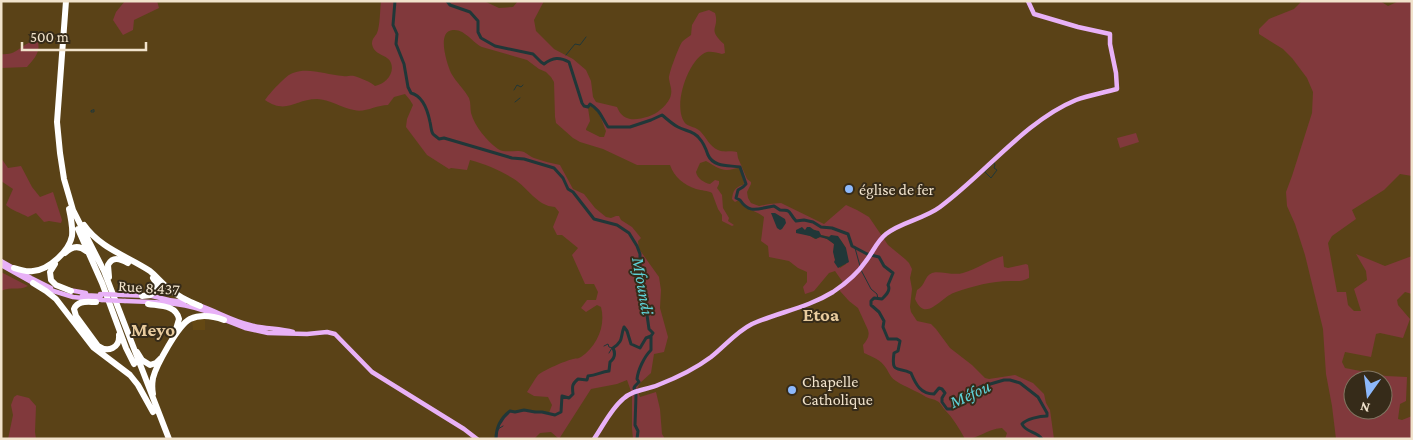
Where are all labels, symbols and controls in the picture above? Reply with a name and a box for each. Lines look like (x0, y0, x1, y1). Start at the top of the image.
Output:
scale bar (22, 20, 146, 52)
text: 500 m (30, 29, 69, 45)
place label: église de fer (859, 181, 935, 199)
marker: église de fer (843, 183, 855, 195)
water label: Mfoundi (628, 254, 658, 317)
street label: Rue 8.437 (118, 277, 181, 298)
district label: Etoa (803, 304, 840, 325)
district label: Meyo (131, 319, 175, 340)
north arrow (1343, 370, 1393, 420)
place label: Chapelle Catholique (802, 373, 873, 409)
water label: Méfou (945, 376, 994, 413)
marker: Chapelle Catholique (786, 384, 798, 396)
text: N (1358, 399, 1371, 417)

